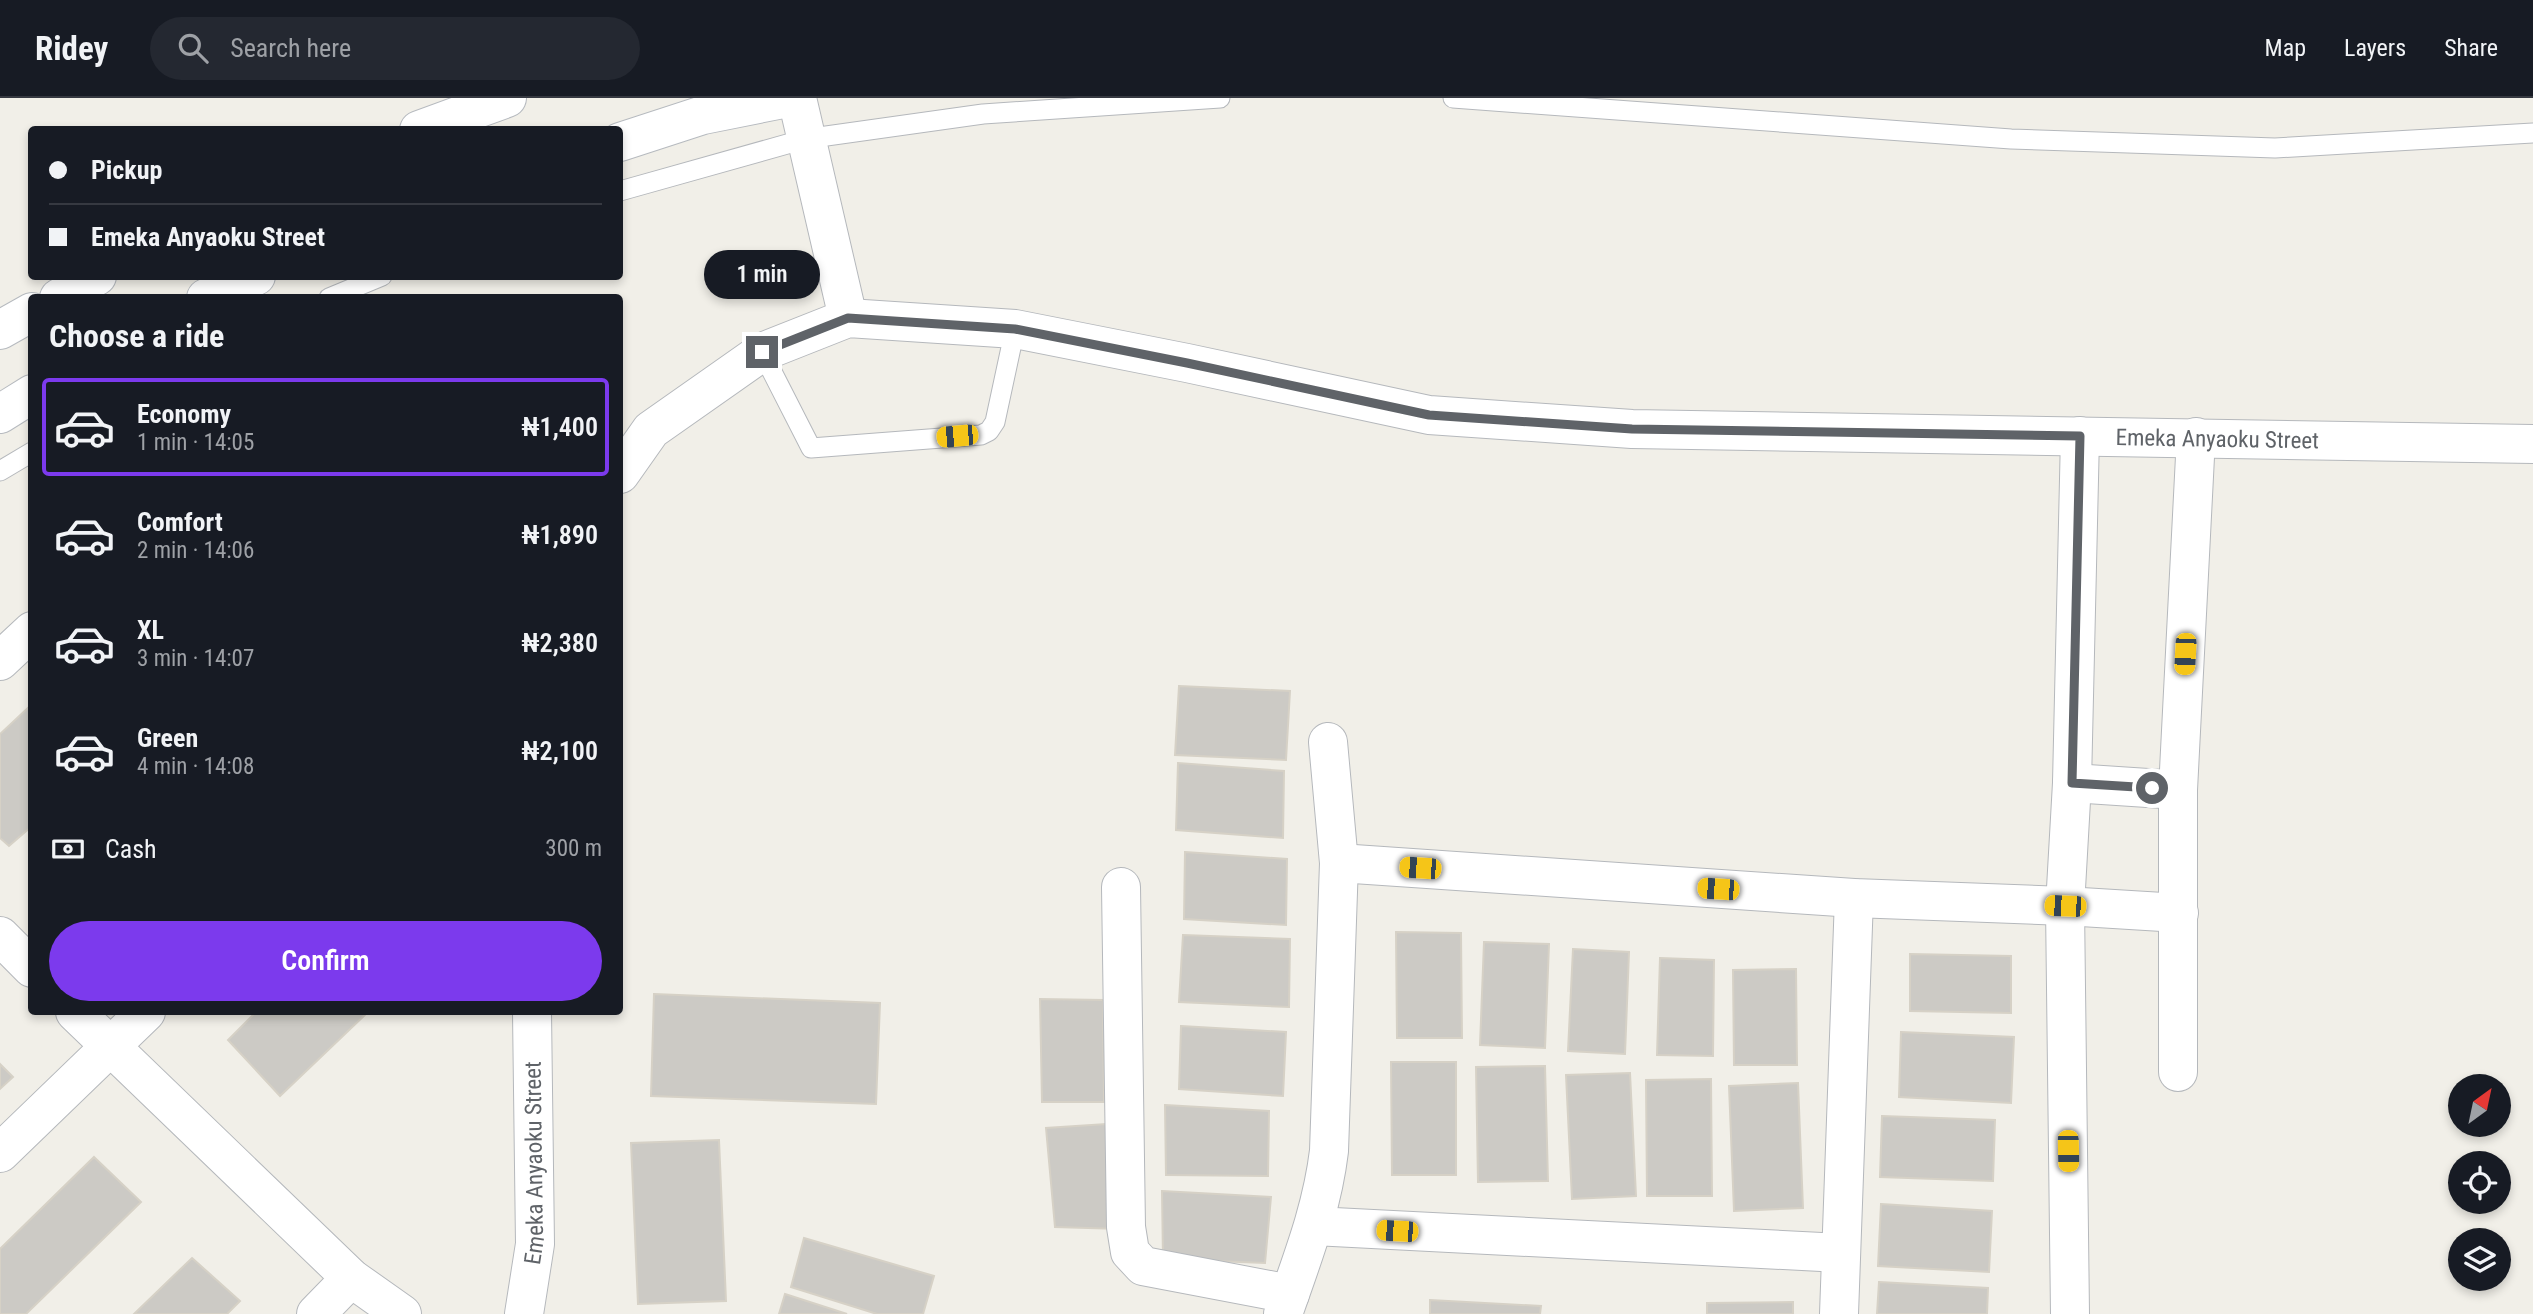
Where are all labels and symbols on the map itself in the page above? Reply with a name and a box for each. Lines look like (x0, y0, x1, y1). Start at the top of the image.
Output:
callout: 1 min (704, 250, 820, 300)
route end (746, 336, 778, 368)
car (936, 424, 979, 448)
street label: Emeka Anyaoku Street (2115, 424, 2319, 454)
car (2174, 632, 2197, 676)
route start (2136, 772, 2168, 804)
car (1399, 856, 1442, 880)
car (1697, 877, 1740, 901)
car (2044, 895, 2087, 917)
street label: Emeka Anyaoku Street (518, 1061, 550, 1266)
north arrow (2448, 1074, 2511, 1138)
car (2058, 1130, 2079, 1172)
car (1376, 1219, 1419, 1243)

